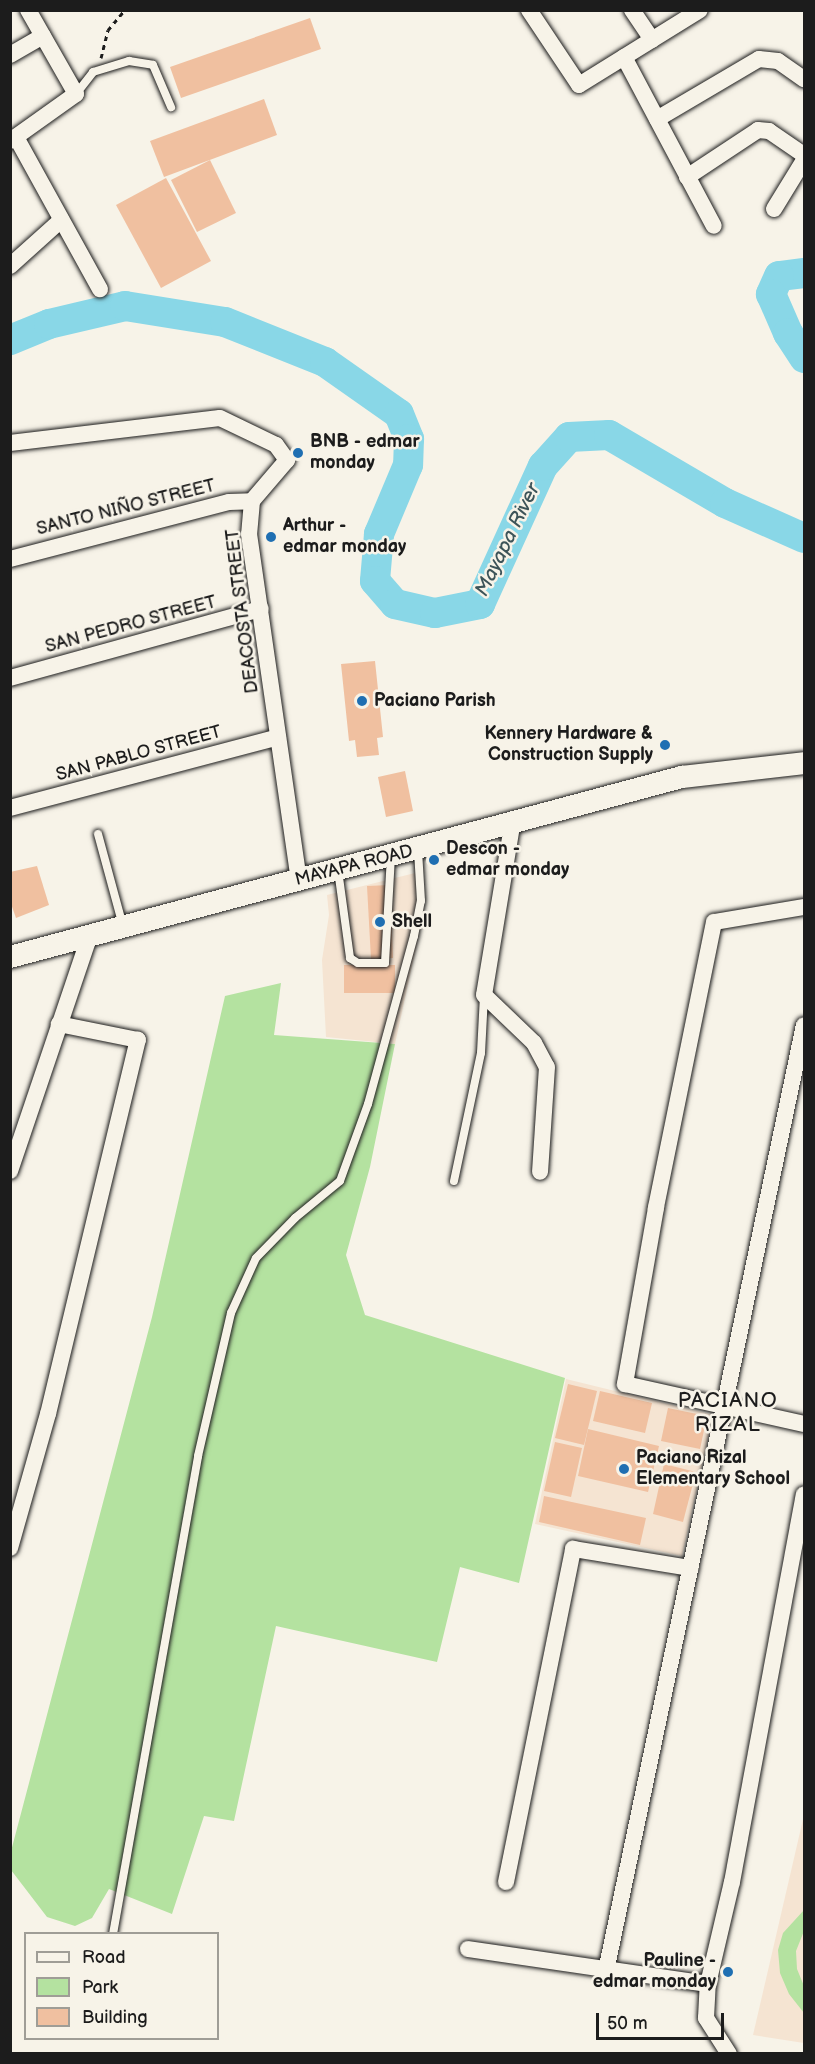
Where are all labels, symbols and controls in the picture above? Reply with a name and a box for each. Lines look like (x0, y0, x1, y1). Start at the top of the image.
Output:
place label: BNB - edmar monday (310, 432, 420, 474)
marker: BNB - edmar monday (291, 446, 305, 460)
street label: SANTO NIÑO STREET (34, 475, 218, 541)
water label: Mayapa River (470, 480, 546, 600)
place label: Arthur - edmar monday (283, 516, 406, 558)
street label: DEACOSTA STREET (222, 527, 264, 695)
marker: Arthur - edmar monday (264, 530, 278, 544)
street label: SAN PEDRO STREET (43, 592, 219, 658)
place label: Paciano Parish (374, 690, 496, 712)
marker: Paciano Parish (355, 694, 369, 708)
street label: SAN PABLO STREET (54, 721, 224, 787)
place label: Kennery Hardware & Construction Supply (484, 724, 653, 766)
marker: Kennery Hardware & Construction Supply (658, 738, 672, 752)
place label: Descon - edmar monday (446, 839, 569, 882)
street label: MAYAPA ROAD (293, 841, 415, 891)
marker: Descon - edmar monday (427, 853, 441, 867)
place label: Shell (392, 911, 432, 933)
marker: Shell (373, 915, 387, 929)
district label: PACIANO RIZAL (678, 1388, 778, 1438)
place label: Paciano Rizal Elementary School (636, 1448, 791, 1490)
marker: Paciano Rizal Elementary School (617, 1462, 631, 1476)
legend (24, 1932, 219, 2040)
text: Road (82, 1947, 126, 1968)
place label: Pauline - edmar monday (593, 1951, 716, 1994)
marker: Pauline - edmar monday (721, 1965, 735, 1979)
text: Park (82, 1977, 118, 1998)
scale bar (599, 2001, 726, 2039)
text: Building (82, 2007, 148, 2028)
text: 50 m (607, 2013, 648, 2034)

